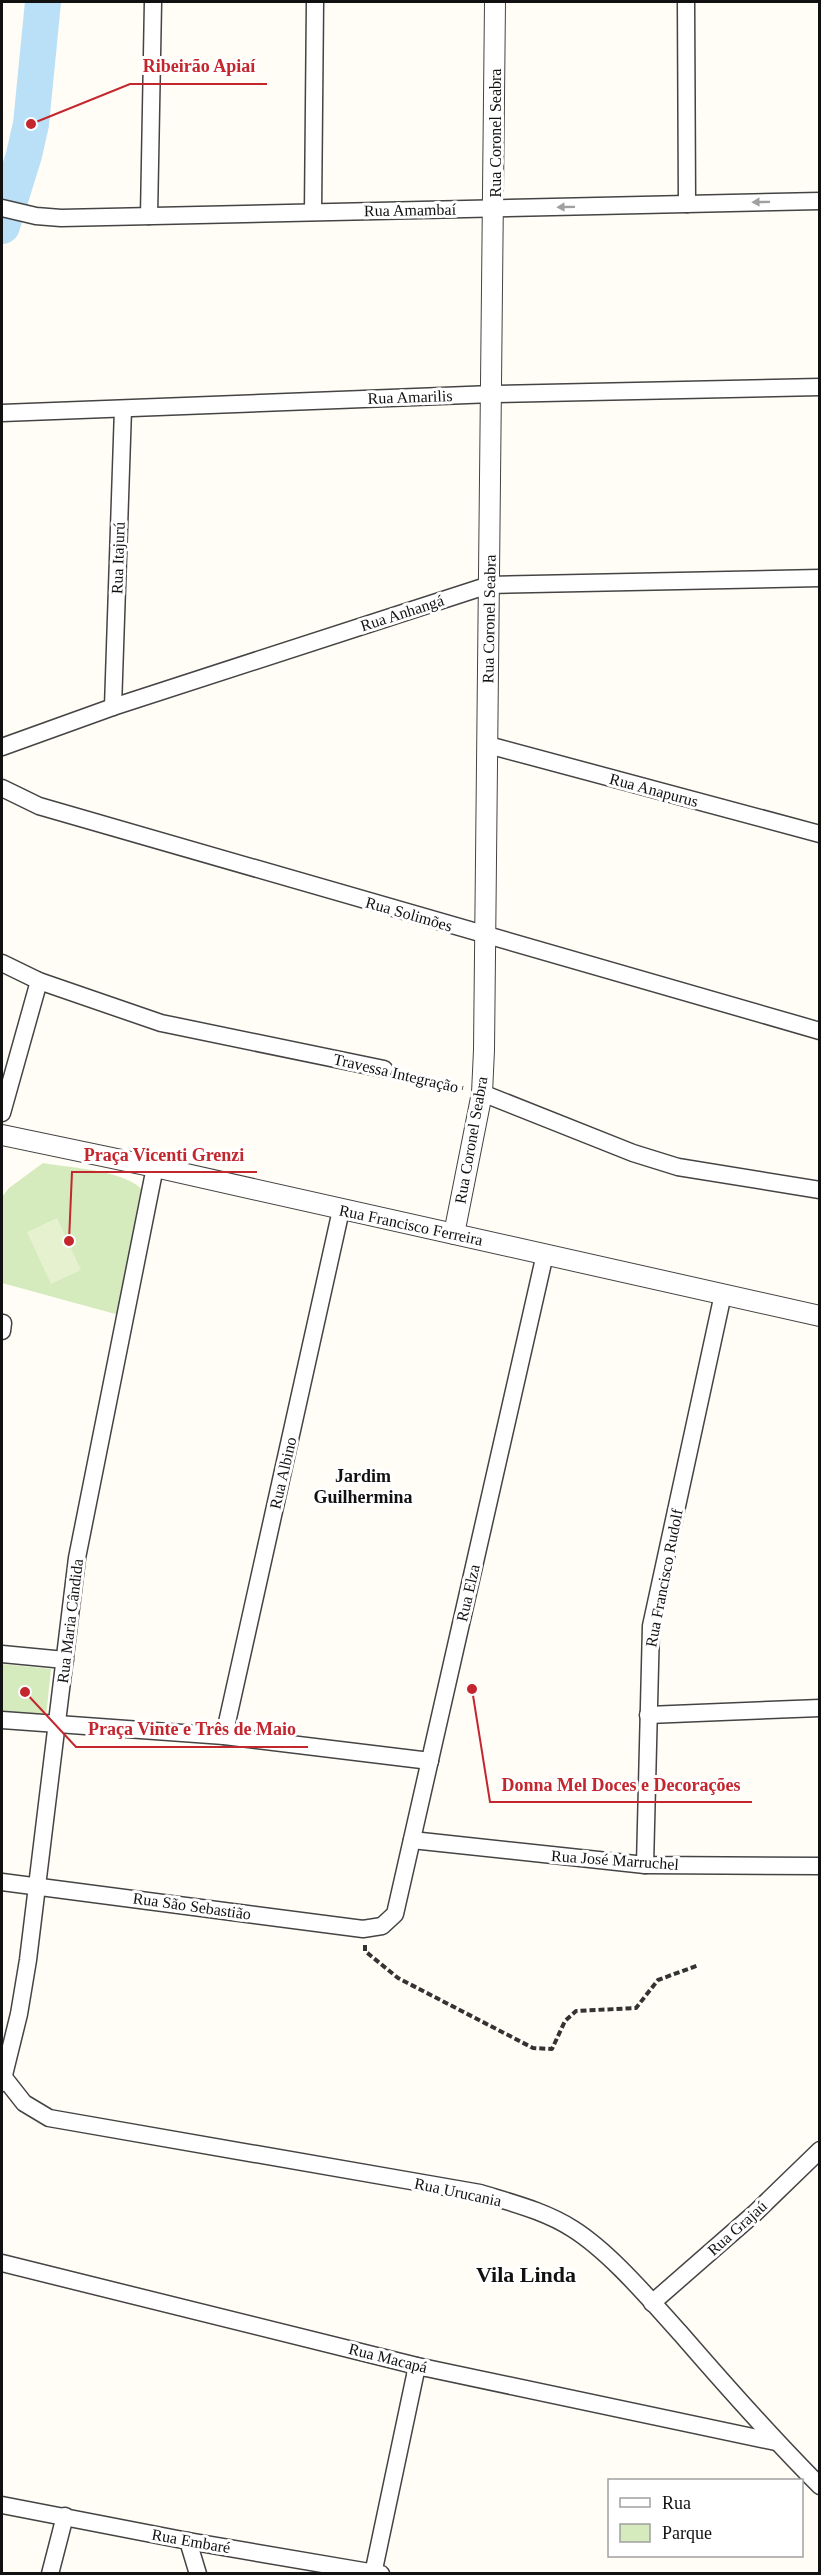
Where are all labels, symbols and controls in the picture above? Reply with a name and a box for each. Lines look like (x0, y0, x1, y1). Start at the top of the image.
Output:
callout: Ribeirão Apiaí (130, 48, 267, 84)
text: Ribeirão Apiaí (143, 56, 256, 76)
street label: Rua Coronel Seabra (487, 69, 504, 197)
one-way arrow (752, 197, 771, 207)
street label: Rua Amambaí (364, 201, 457, 219)
one-way arrow (557, 202, 576, 212)
street label: Rua Amarilis (367, 387, 453, 407)
street label: Rua Itajurú (108, 522, 129, 595)
street label: Rua Coronel Seabra (479, 554, 499, 684)
street label: Rua Anhangá (358, 592, 446, 635)
street label: Rua Anapurus (608, 770, 700, 811)
street label: Rua Solimões (364, 894, 454, 934)
street label: Travessa Integração (332, 1050, 460, 1097)
street label: Rua Coronel Seabra (451, 1075, 491, 1205)
callout: Praça Vicenti Grenzi (72, 1136, 257, 1172)
text: Praça Vicenti Grenzi (84, 1145, 244, 1165)
street label: Rua Francisco Ferreira (338, 1201, 484, 1249)
street label: Rua Albino (266, 1435, 300, 1511)
district label: Jardim Guilhermina (313, 1466, 413, 1507)
street label: Rua Francisco Rudolf (642, 1507, 686, 1649)
street label: Rua Maria Cândida (54, 1558, 86, 1684)
street label: Rua Elza (453, 1563, 483, 1623)
callout: Praça Vinte e Três de Maio (76, 1711, 308, 1747)
text: Praça Vinte e Três de Maio (88, 1719, 296, 1739)
callout: Donna Mel Doces e Decorações (490, 1766, 752, 1802)
text: Donna Mel Doces e Decorações (502, 1775, 740, 1795)
street label: Rua José Marruchel (551, 1847, 680, 1873)
street label: Rua São Sebastião (132, 1889, 252, 1923)
street label: Rua Urucania (413, 2174, 503, 2210)
street label: Rua Grajaú (704, 2197, 771, 2260)
district label: Vila Linda (476, 2262, 576, 2287)
street label: Rua Macapá (347, 2340, 429, 2377)
legend (608, 2479, 803, 2557)
text: Rua (662, 2493, 691, 2513)
text: Parque (662, 2523, 712, 2543)
street label: Rua Embaré (150, 2526, 232, 2556)

